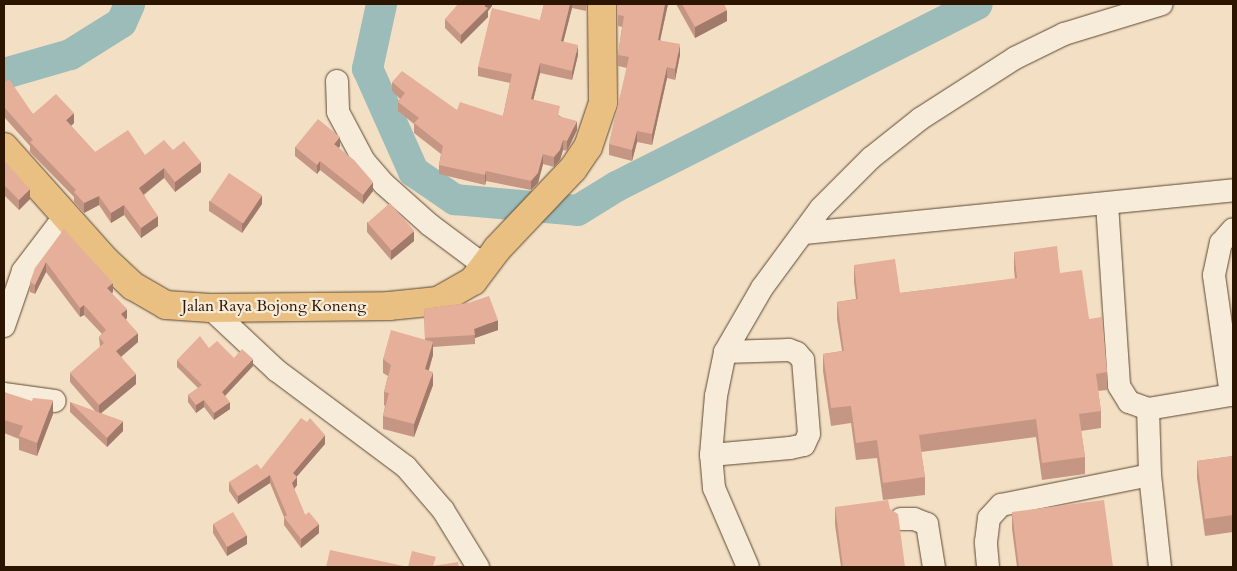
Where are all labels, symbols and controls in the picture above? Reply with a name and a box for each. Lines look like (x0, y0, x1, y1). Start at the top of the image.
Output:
street label: Jalan Raya Bojong Koneng (182, 296, 366, 316)

